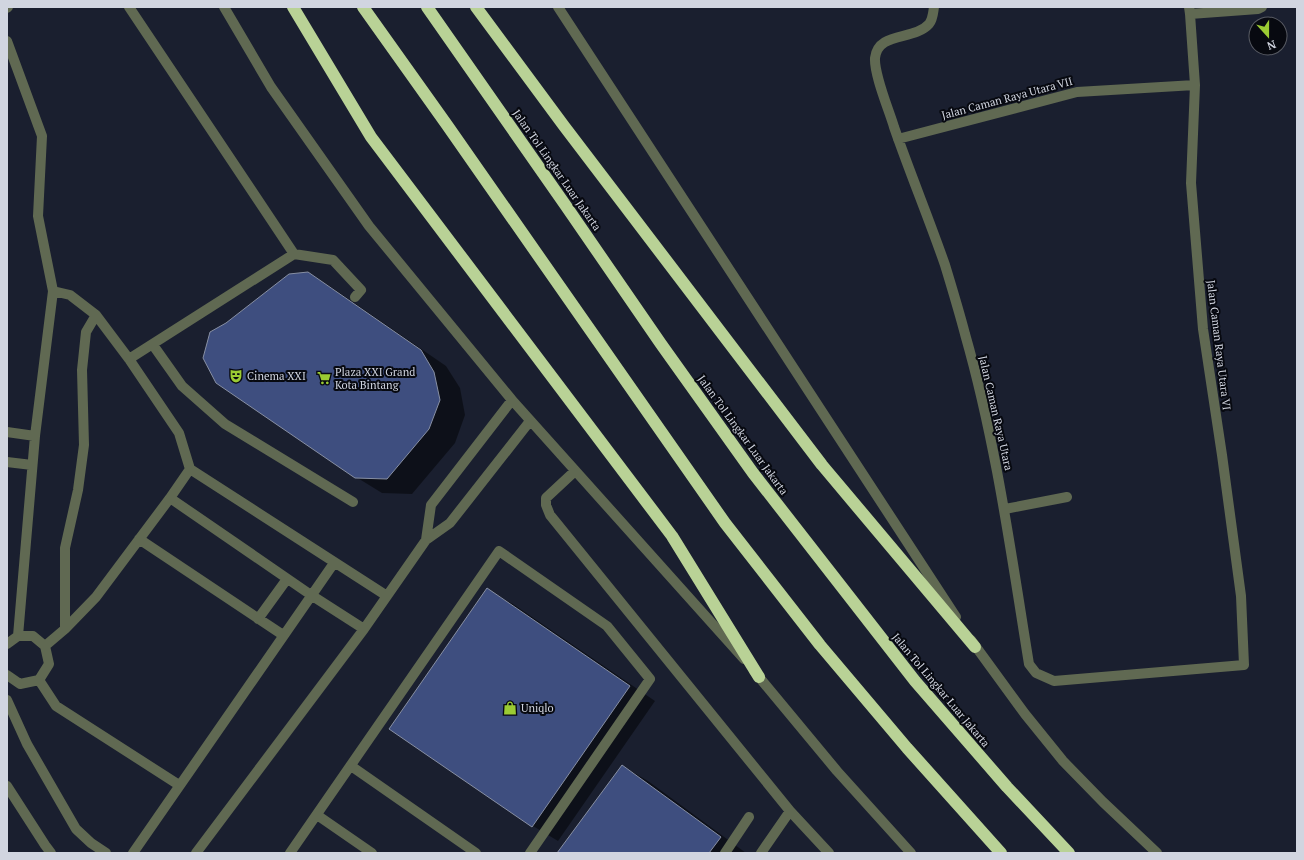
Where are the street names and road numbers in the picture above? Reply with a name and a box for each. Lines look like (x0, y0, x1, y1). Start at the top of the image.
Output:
street label: Jalan Caman Raya Utara VII (940, 74, 1074, 122)
street label: Jalan Tol Lingkar Luar Jakarta (510, 107, 604, 234)
street label: Jalan Caman Raya Utara VI (1204, 279, 1234, 411)
street label: Jalan Caman Raya Utara (976, 354, 1016, 472)
street label: Jalan Tol Lingkar Luar Jakarta (695, 372, 791, 498)
street label: Jalan Tol Lingkar Luar Jakarta (889, 630, 993, 750)

